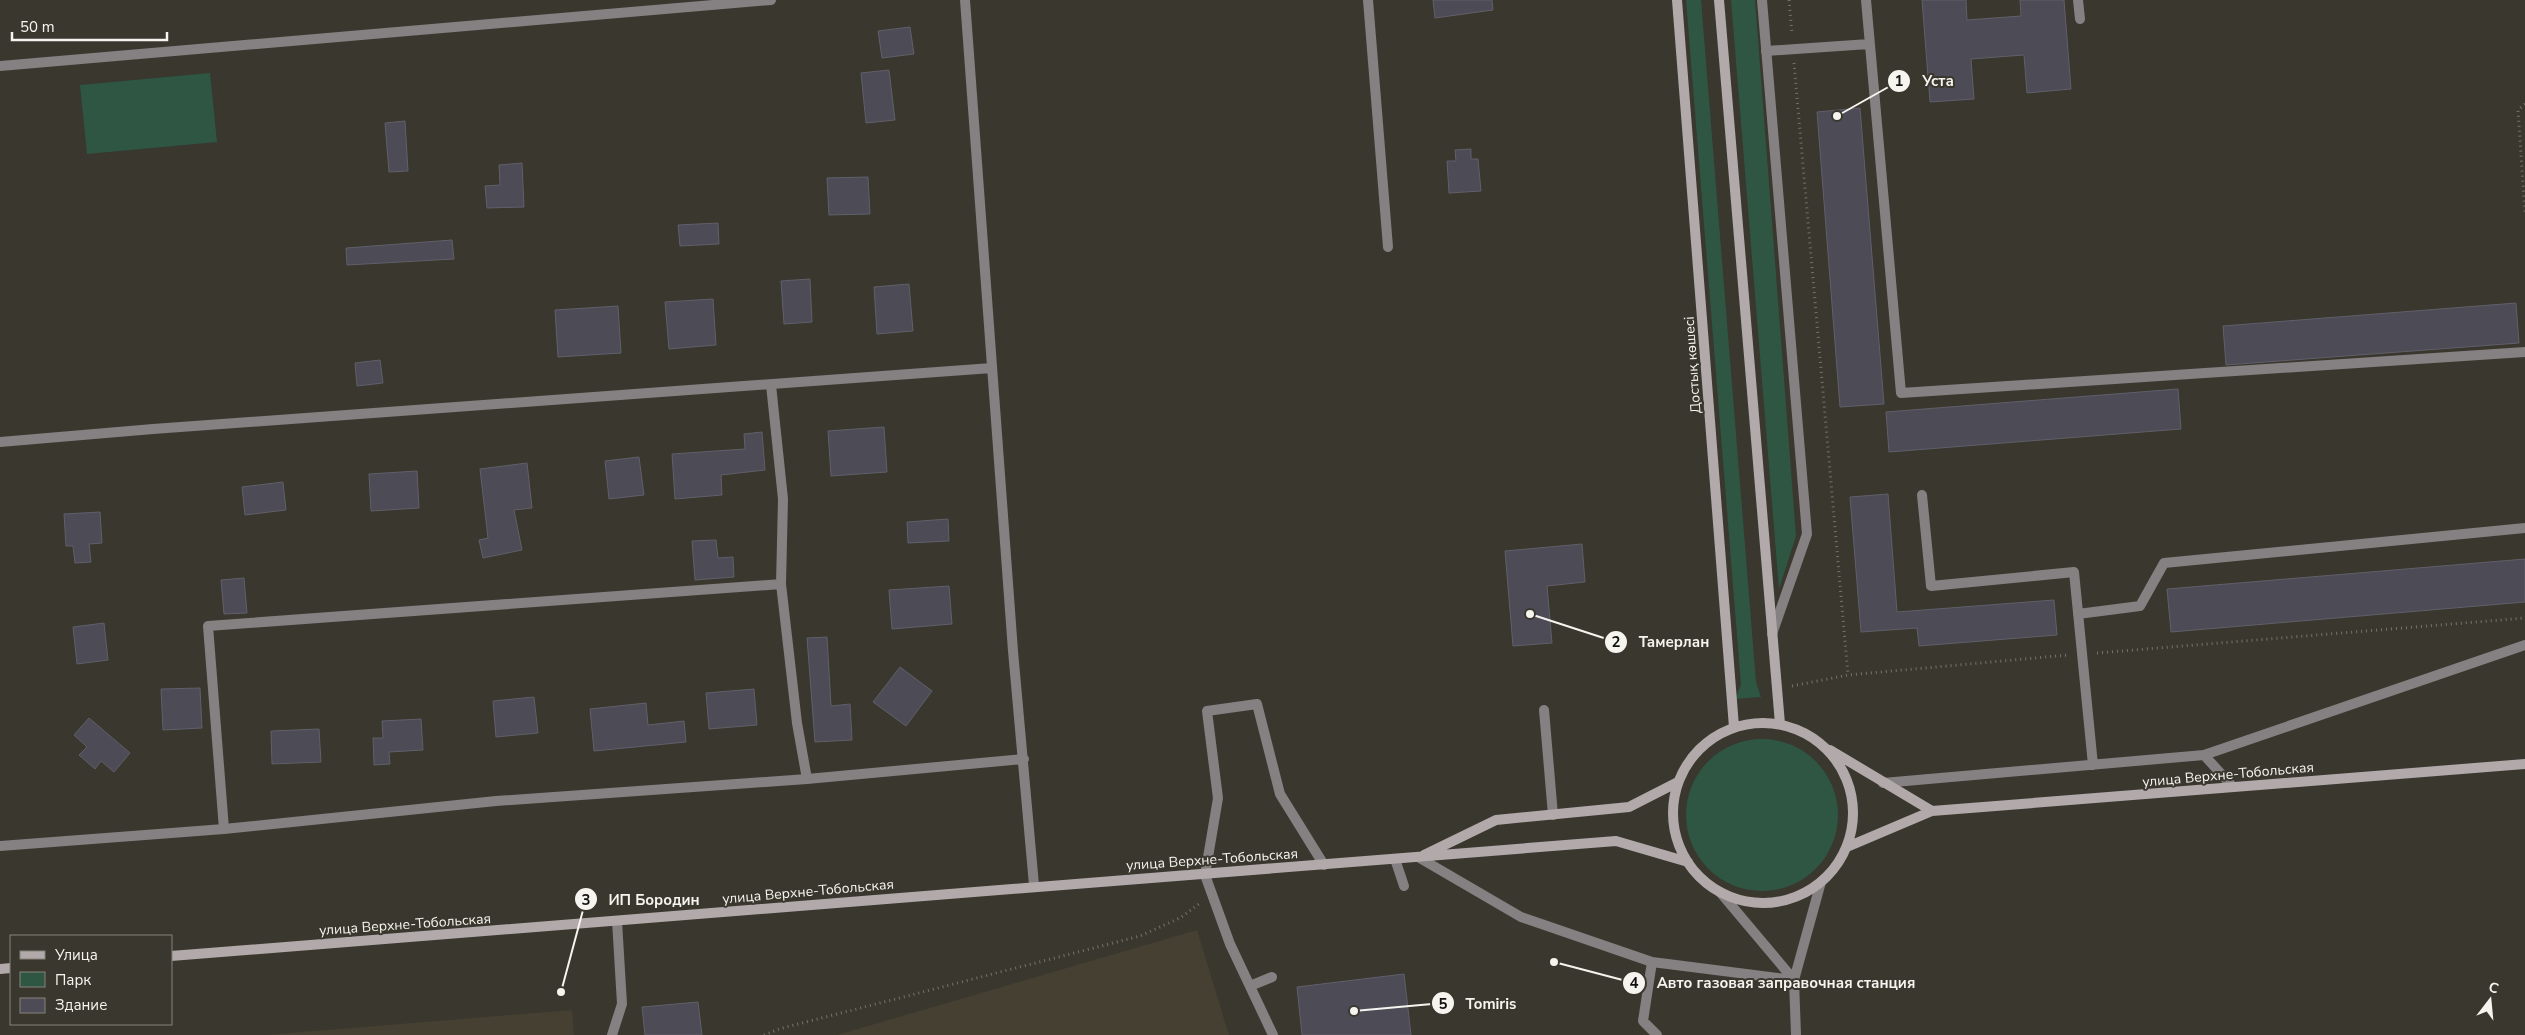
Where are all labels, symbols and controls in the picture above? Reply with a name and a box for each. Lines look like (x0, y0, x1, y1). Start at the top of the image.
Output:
scale bar (12, 10, 168, 42)
text: 50 m (20, 17, 55, 37)
callout: Уста (1887, 66, 1963, 96)
text: 1 (1894, 71, 1904, 91)
text: Уста (1921, 71, 1954, 91)
street label: Достық көшесі (1680, 316, 1705, 414)
callout: Тамерлан (1603, 627, 1719, 657)
text: 2 (1611, 632, 1621, 652)
text: Тамерлан (1639, 632, 1709, 652)
street label: улица Верхне-Тобольская (2141, 758, 2315, 791)
street label: улица Верхне-Тобольская (1125, 844, 1299, 875)
street label: улица Верхне-Тобольская (721, 875, 895, 908)
callout: ИП Бородин (574, 884, 710, 914)
text: 3 (581, 890, 591, 910)
text: ИП Бородин (608, 890, 700, 910)
street label: улица Верхне-Тобольская (318, 909, 492, 940)
legend (10, 935, 172, 1025)
text: Улица (54, 945, 98, 965)
callout: Авто газовая заправочная станция (1622, 968, 1925, 998)
text: Парк (55, 970, 91, 990)
text: 4 (1629, 973, 1639, 993)
text: Авто газовая заправочная станция (1657, 973, 1915, 993)
north arrow (2465, 975, 2515, 1025)
text: С (2486, 978, 2501, 999)
callout: Tomiris (1430, 988, 1526, 1018)
text: 5 (1438, 994, 1448, 1014)
text: Tomiris (1466, 994, 1516, 1014)
text: Здание (55, 995, 107, 1015)

